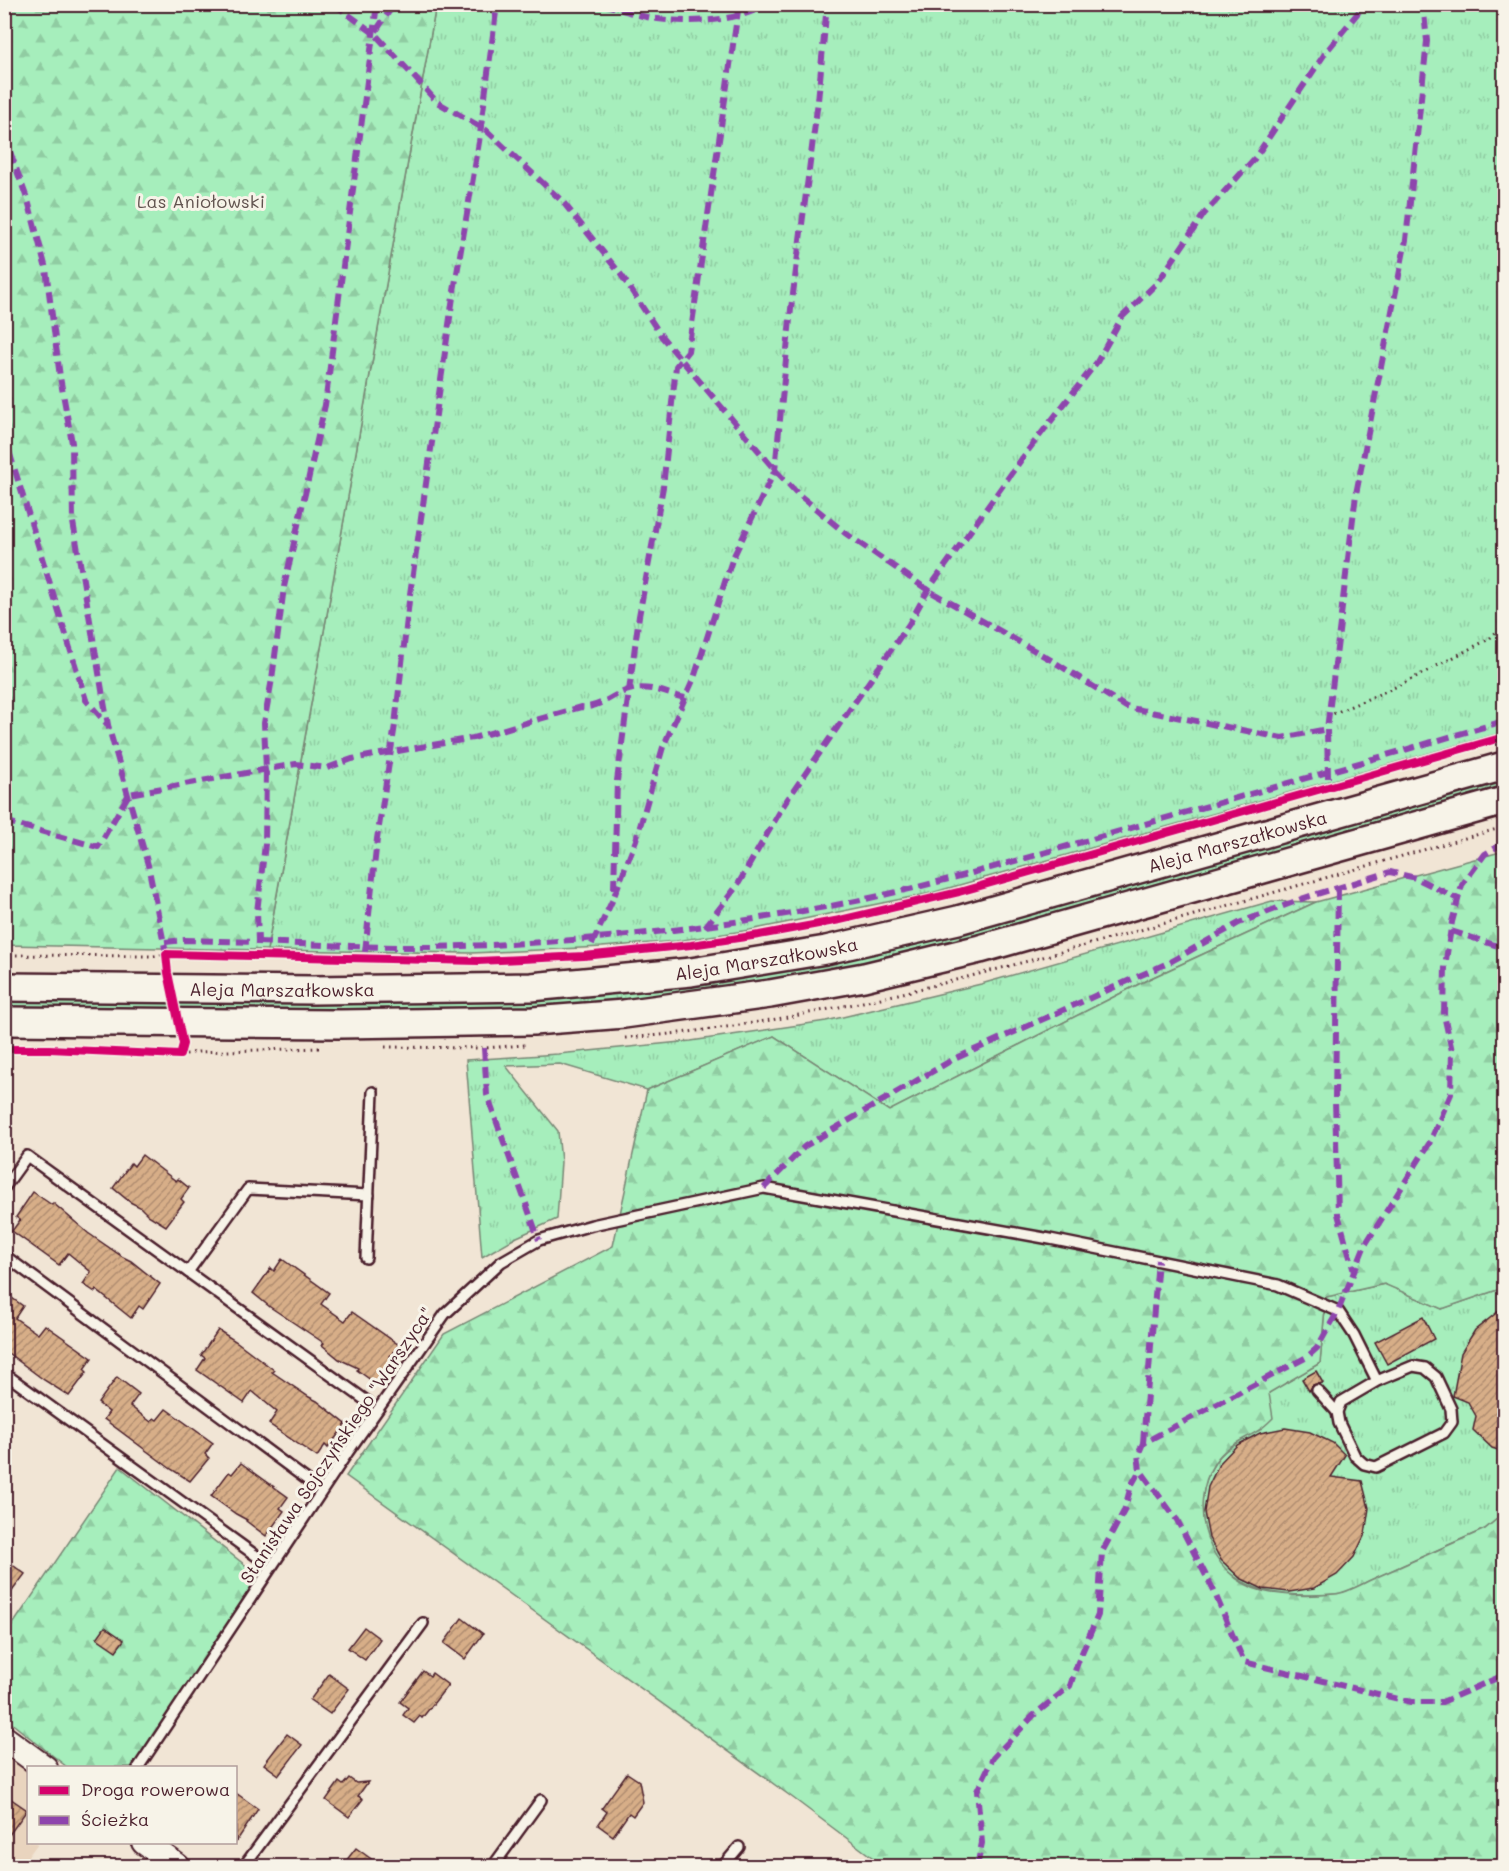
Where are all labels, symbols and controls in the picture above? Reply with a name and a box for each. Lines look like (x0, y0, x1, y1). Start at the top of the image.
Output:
park label: Las Aniołowski (137, 189, 265, 213)
street label: Aleja Marszałkowska (1145, 805, 1330, 878)
street label: Aleja Marszałkowska (674, 931, 860, 985)
street label: Aleja Marszałkowska (189, 977, 375, 1002)
street label: Stanisława Sojczyńskiego "Warszyca" (234, 1302, 438, 1588)
legend (27, 1766, 237, 1844)
text: Droga rowerowa (81, 1777, 230, 1801)
text: Ścieżka (81, 1807, 149, 1831)

